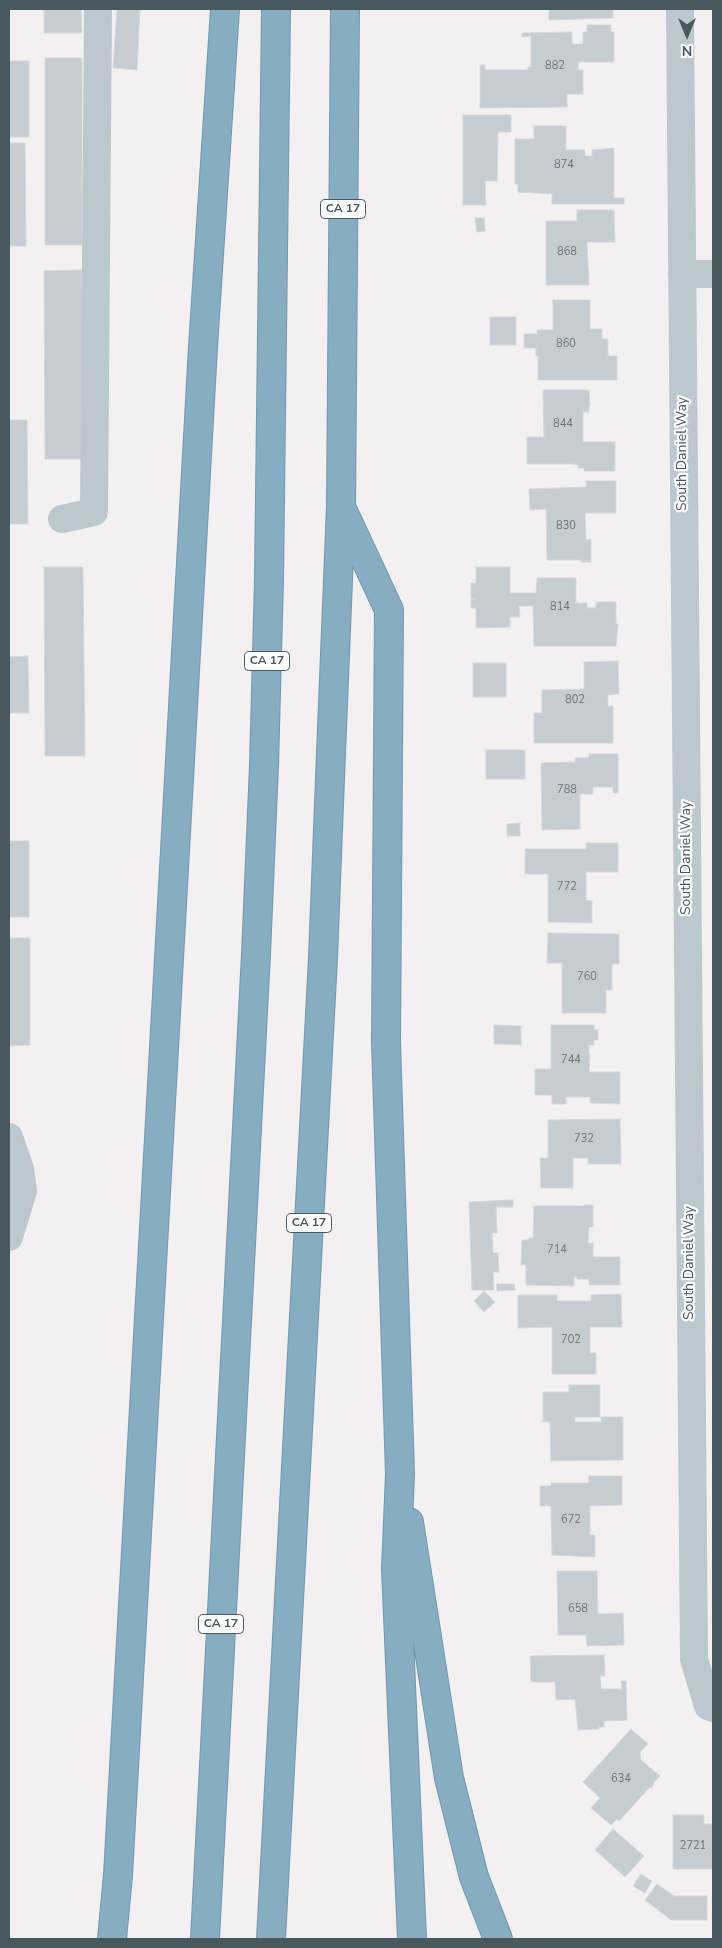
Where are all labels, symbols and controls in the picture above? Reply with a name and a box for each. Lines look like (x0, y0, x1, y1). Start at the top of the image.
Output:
north arrow (662, 10, 712, 60)
text: N (682, 41, 692, 60)
house number: 882 (545, 59, 565, 73)
house number: 874 (554, 158, 574, 172)
road number: CA 17 (320, 200, 366, 218)
house number: 868 (557, 245, 577, 259)
house number: 860 (556, 337, 576, 351)
street label: South Daniel Way (675, 397, 691, 511)
house number: 844 (553, 417, 573, 431)
house number: 830 (556, 519, 576, 533)
house number: 814 (550, 600, 570, 614)
road number: CA 17 (244, 651, 290, 670)
house number: 802 (565, 693, 585, 707)
house number: 788 (557, 783, 577, 797)
street label: South Daniel Way (679, 801, 695, 915)
house number: 772 (557, 880, 577, 894)
house number: 760 (577, 970, 597, 984)
house number: 744 (561, 1053, 581, 1067)
house number: 732 (574, 1132, 594, 1146)
street label: South Daniel Way (682, 1206, 698, 1320)
road number: CA 17 (286, 1214, 332, 1232)
house number: 714 (547, 1243, 567, 1257)
house number: 702 (561, 1333, 581, 1347)
house number: 672 (561, 1513, 581, 1527)
house number: 658 (568, 1602, 588, 1616)
road number: CA 17 (198, 1615, 244, 1634)
house number: 634 (611, 1772, 631, 1786)
house number: 2721 (680, 1839, 706, 1853)

